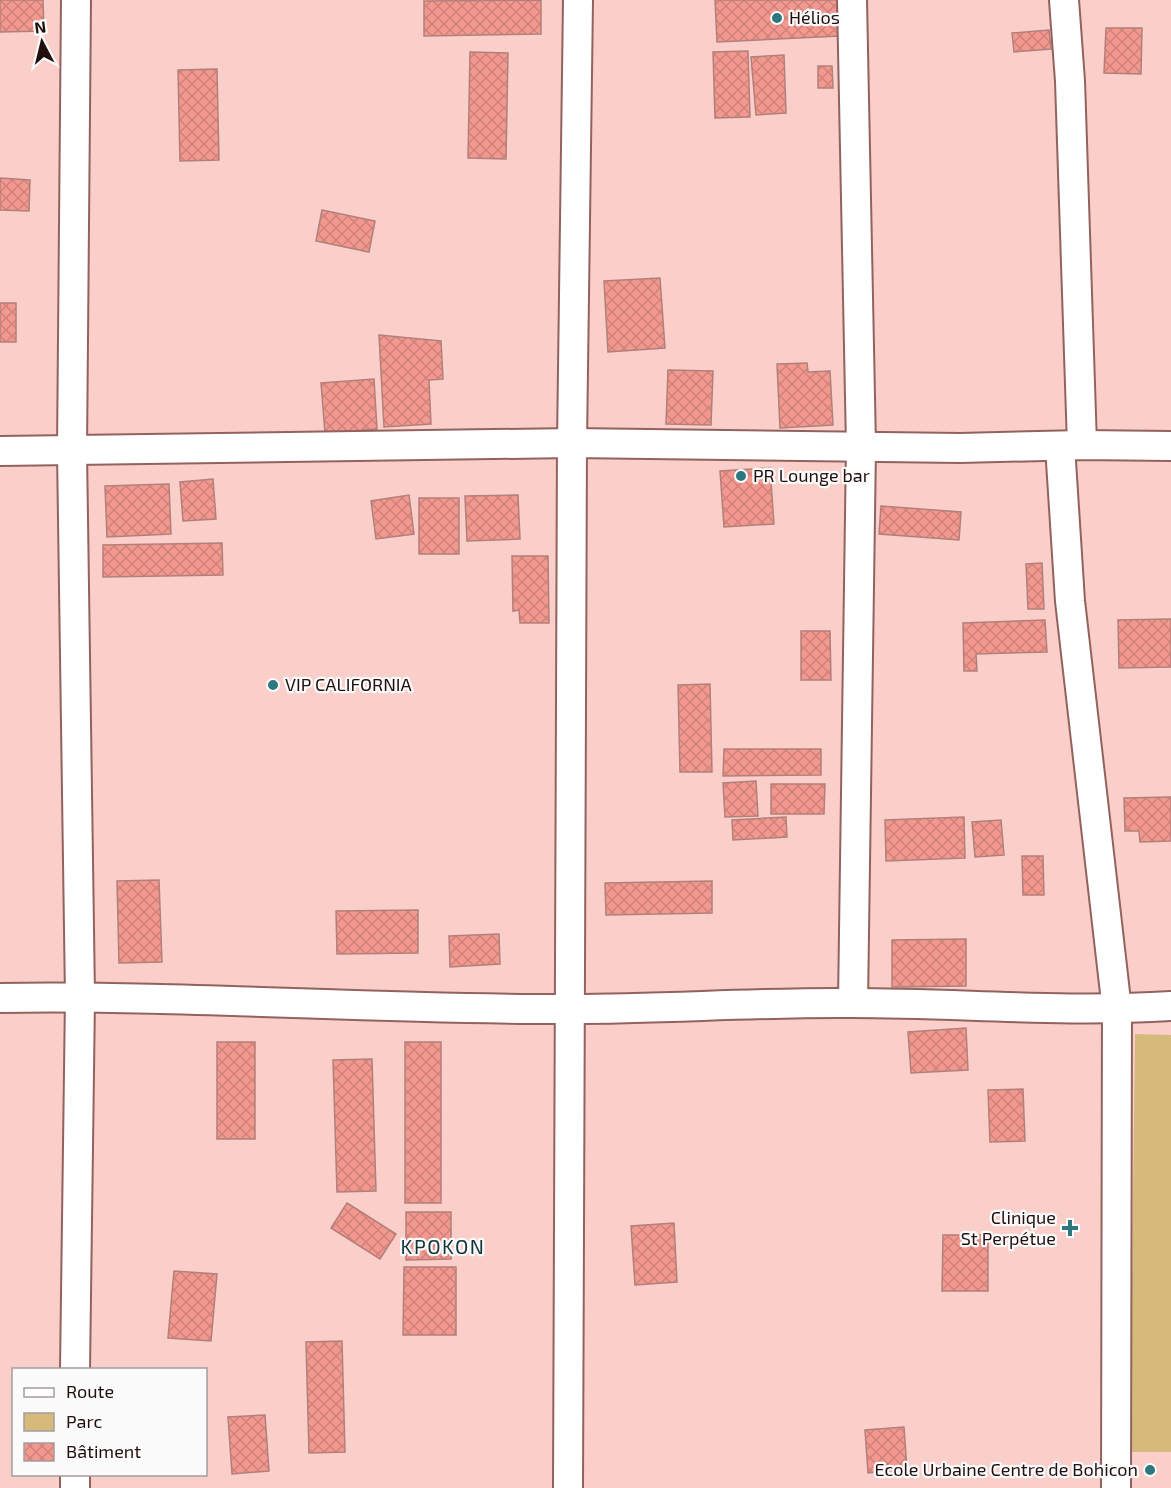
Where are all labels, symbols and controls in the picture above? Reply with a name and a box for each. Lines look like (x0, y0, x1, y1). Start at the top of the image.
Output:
place label: Hélios (789, 6, 840, 28)
marker: Hélios (770, 11, 784, 25)
north arrow (12, 12, 72, 72)
text: N (33, 16, 47, 37)
place label: PR Lounge bar (753, 464, 870, 486)
marker: PR Lounge bar (734, 469, 748, 483)
place label: VIP CALIFORNIA (285, 673, 413, 695)
marker: VIP CALIFORNIA (266, 678, 280, 692)
place label: Clinique St Perpétue (961, 1206, 1056, 1249)
marker: Clinique St Perpétue (1061, 1219, 1079, 1237)
district label: KPOKON (401, 1234, 485, 1258)
legend (12, 1368, 207, 1476)
text: Route (66, 1380, 114, 1402)
text: Parc (66, 1410, 102, 1432)
text: Bâtiment (66, 1440, 141, 1462)
place label: Ecole Urbaine Centre de Bohicon (875, 1458, 1138, 1480)
marker: Ecole Urbaine Centre de Bohicon (1143, 1463, 1157, 1477)

